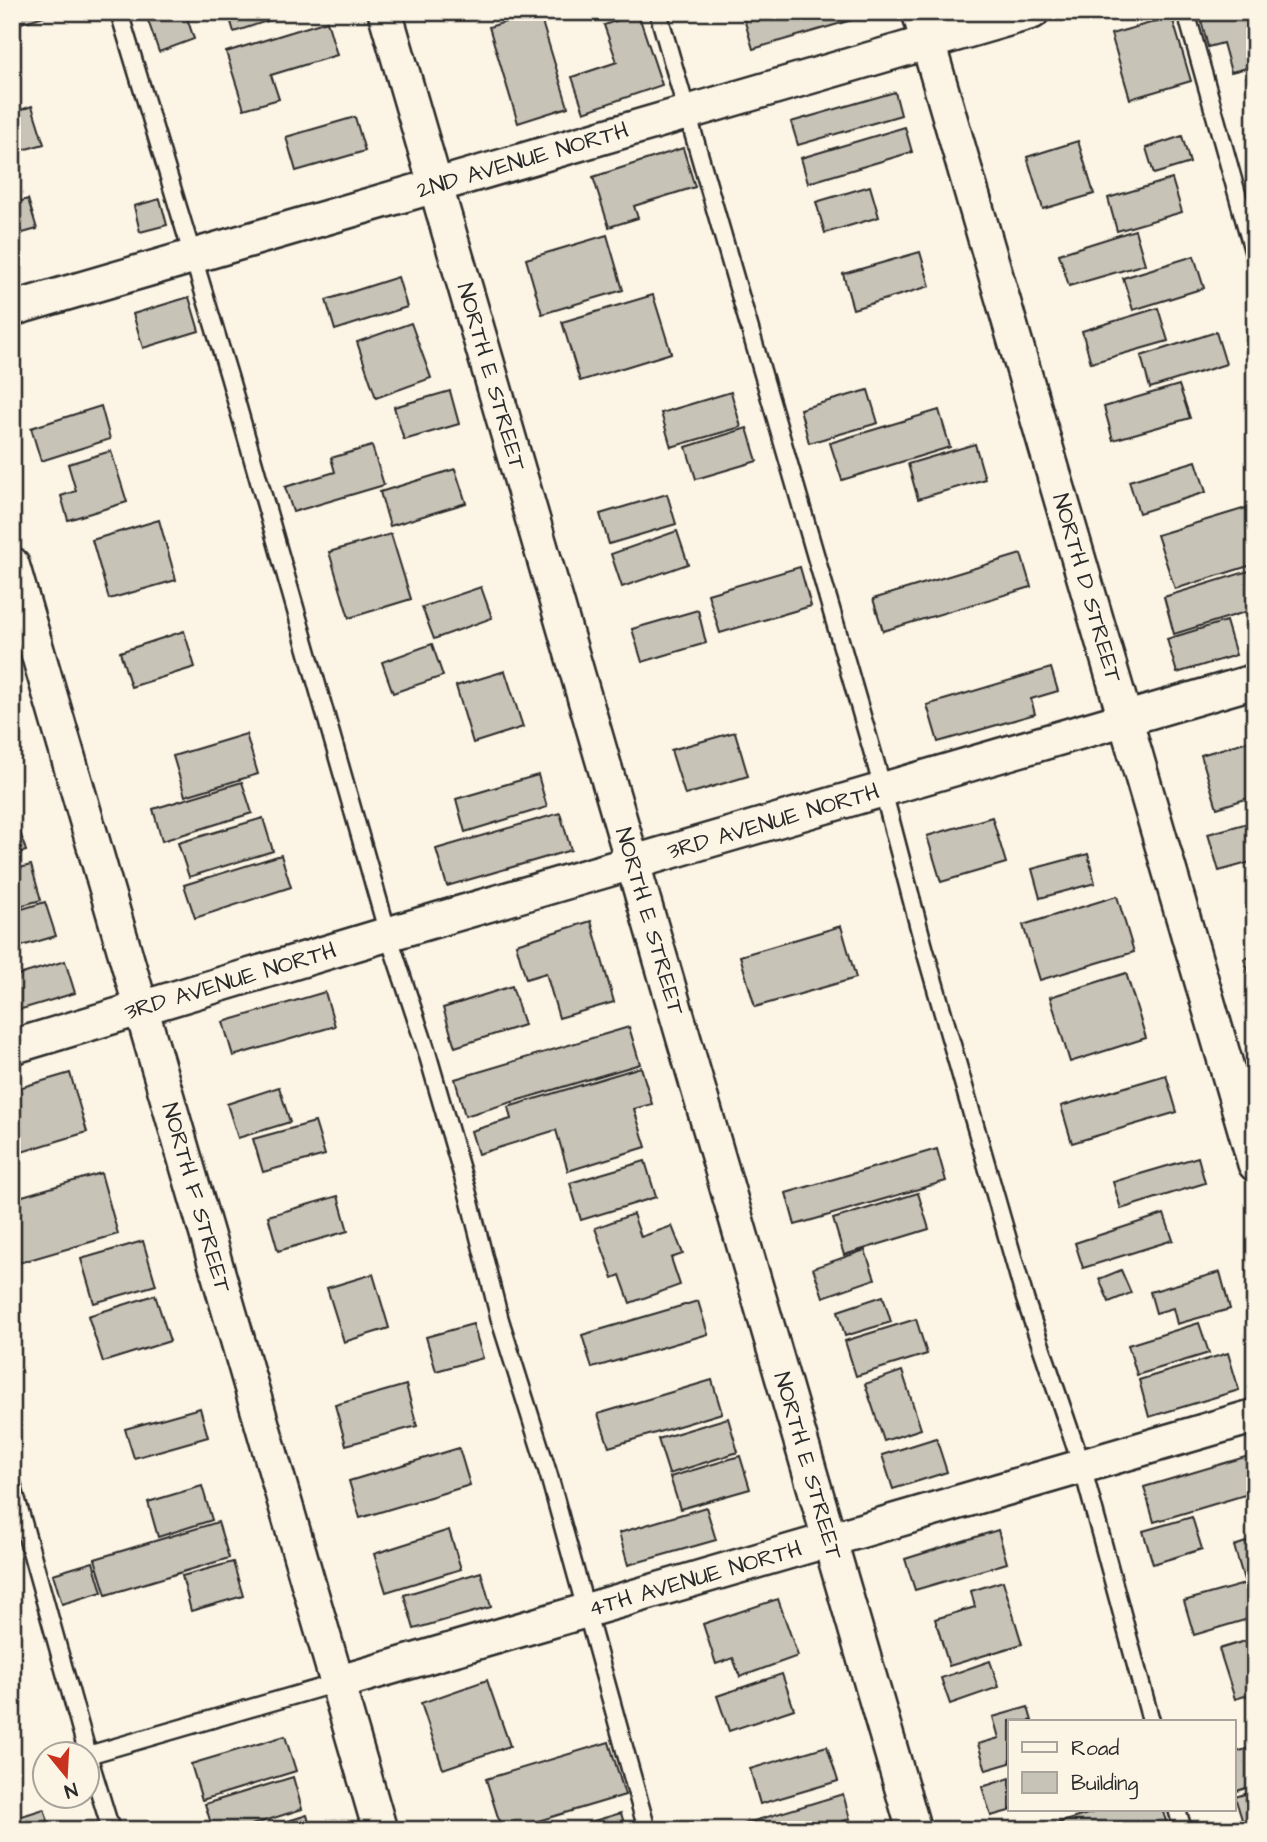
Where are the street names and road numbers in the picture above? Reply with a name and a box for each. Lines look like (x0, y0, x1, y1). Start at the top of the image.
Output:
street label: 2ND AVENUE NORTH (413, 114, 633, 206)
street label: NORTH E STREET (449, 279, 534, 475)
street label: NORTH D STREET (1044, 490, 1130, 687)
street label: 3RD AVENUE NORTH (663, 775, 883, 868)
street label: NORTH E STREET (607, 824, 692, 1019)
street label: 3RD AVENUE NORTH (121, 934, 340, 1028)
street label: NORTH F STREET (154, 1099, 239, 1297)
street label: NORTH E STREET (766, 1368, 851, 1564)
street label: 4TH AVENUE NORTH (585, 1533, 806, 1625)

